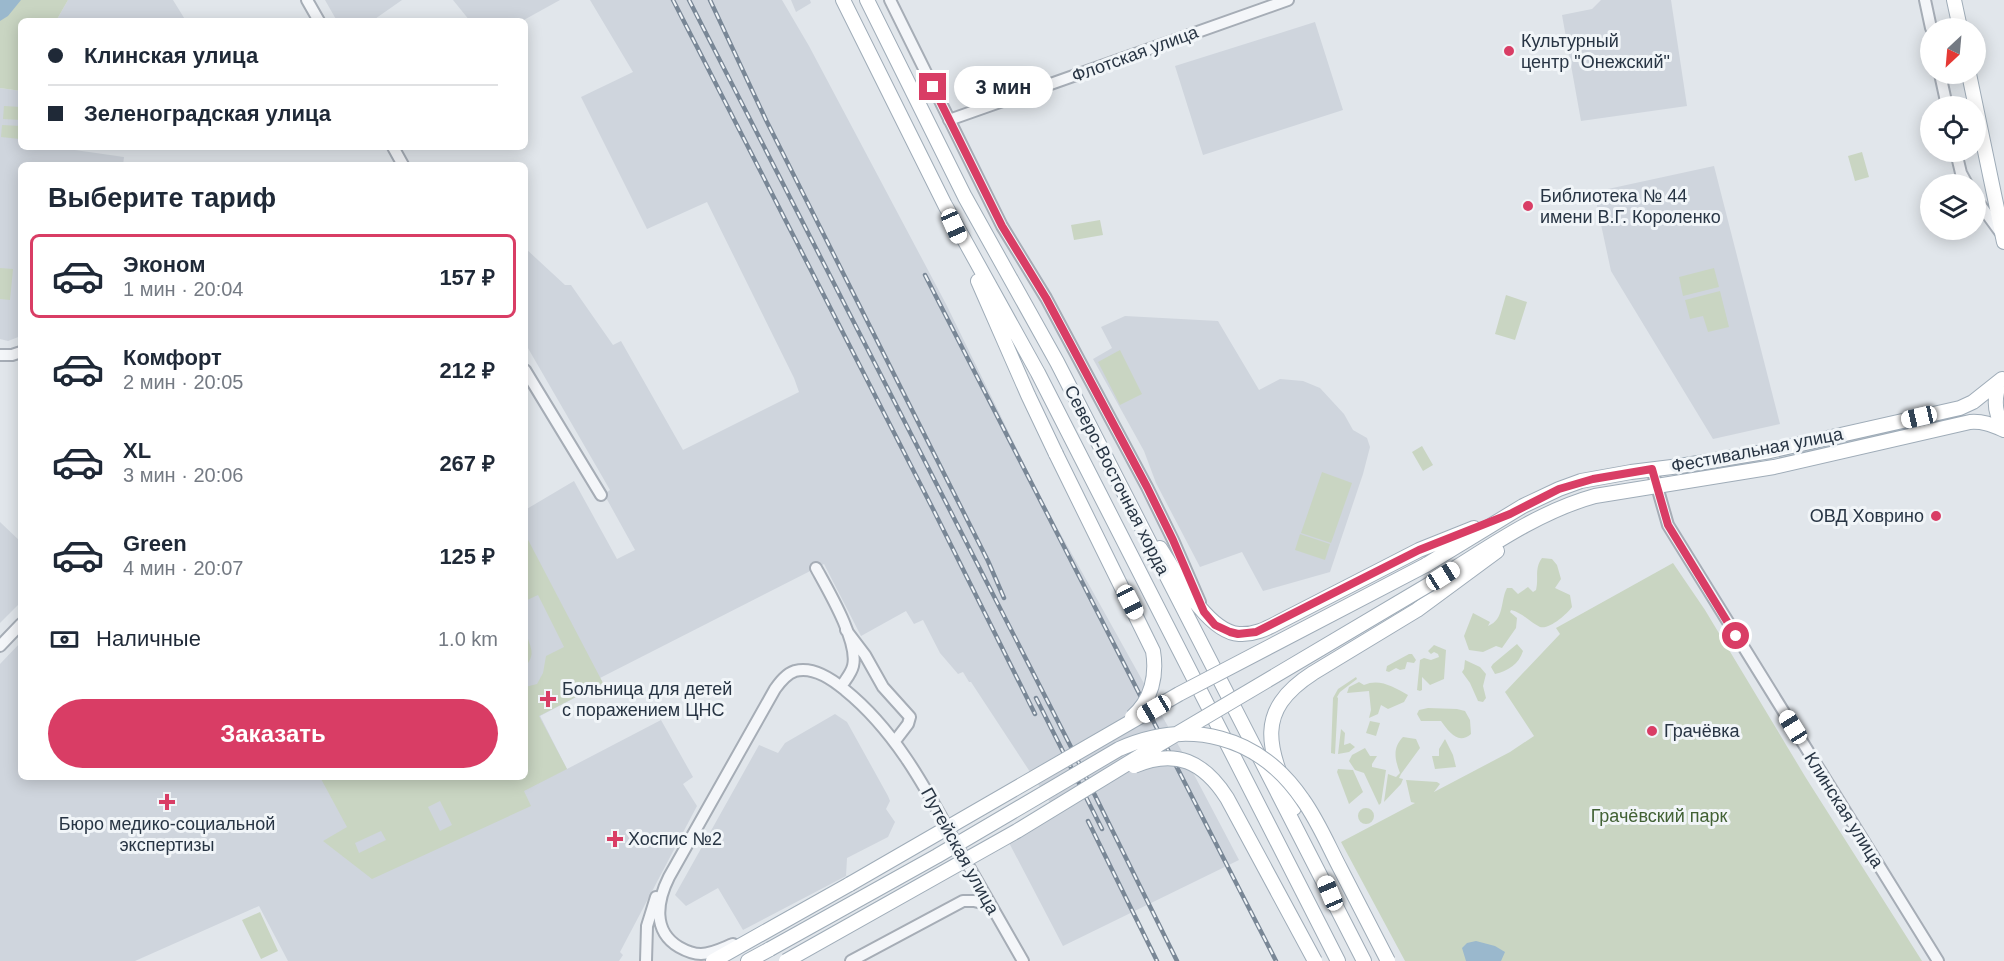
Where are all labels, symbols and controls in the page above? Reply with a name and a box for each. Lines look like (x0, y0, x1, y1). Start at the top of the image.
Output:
north arrow (1920, 18, 1986, 84)
map controls (1920, 18, 1986, 240)
street label: Флотская улица (1069, 22, 1202, 86)
place label: Культурный центр "Онежский" (1521, 31, 1670, 72)
text: Клинская улица (84, 43, 258, 68)
marker: Культурный центр "Онежский" (1502, 44, 1516, 58)
callout: 3 мин (954, 66, 1053, 108)
route end (919, 73, 946, 100)
text: 3 мин (976, 76, 1031, 98)
button: locate (1920, 96, 1986, 162)
text: Зеленоградская улица (84, 101, 331, 126)
button: layers (1920, 174, 1986, 240)
text: Выберите тариф (48, 183, 276, 213)
place label: Библиотека № 44 имени В.Г. Короленко (1540, 186, 1721, 227)
marker: Библиотека № 44 имени В.Г. Короленко (1521, 199, 1535, 213)
car (938, 206, 970, 246)
icon: car (51, 249, 105, 303)
text: Эконом (123, 252, 206, 277)
text: 157 ₽ (439, 265, 495, 290)
text: 1 мин · 20:04 (123, 278, 243, 300)
icon: car (51, 342, 105, 396)
text: Комфорт (123, 345, 222, 370)
text: 212 ₽ (439, 358, 495, 383)
text: 2 мин · 20:05 (123, 371, 243, 393)
street label: Северо-Восточная хорда (1060, 382, 1174, 579)
car (1899, 404, 1939, 430)
street label: Фестивальная улица (1669, 423, 1845, 476)
icon: car (51, 435, 105, 489)
text: XL (123, 438, 151, 463)
text: 267 ₽ (439, 451, 495, 476)
text: 3 мин · 20:06 (123, 464, 243, 486)
place label: ОВД Ховрино (1810, 506, 1924, 526)
marker: ОВД Ховрино (1929, 509, 1943, 523)
icon: car (51, 528, 105, 582)
text: Green (123, 531, 187, 556)
text: 125 ₽ (439, 544, 495, 569)
text: 4 мин · 20:07 (123, 557, 243, 579)
car (1423, 559, 1463, 593)
car (1114, 582, 1146, 622)
route start (1722, 622, 1749, 649)
icon: cash (48, 623, 81, 656)
text: Наличные (96, 626, 201, 651)
text: 1.0 km (438, 628, 498, 650)
place label: Больница для детей с поражением ЦНС (562, 679, 732, 720)
marker: Больница для детей с поражением ЦНС (539, 690, 557, 708)
car (1134, 692, 1174, 726)
button: Заказать (48, 699, 498, 768)
car (1776, 707, 1810, 747)
place label: Грачёвка (1664, 721, 1741, 741)
marker: Грачёвка (1645, 724, 1659, 738)
street label: Клинская улица (1800, 749, 1888, 872)
street label: Путейская улица (917, 784, 1004, 919)
marker: Бюро медико-социальной экспертизы (158, 793, 176, 811)
park label: Грачёвский парк (1591, 806, 1727, 826)
place label: Бюро медико-социальной экспертизы (59, 814, 275, 855)
place label: Хоспис №2 (628, 829, 722, 849)
marker: Хоспис №2 (606, 830, 624, 848)
car (1315, 873, 1345, 913)

